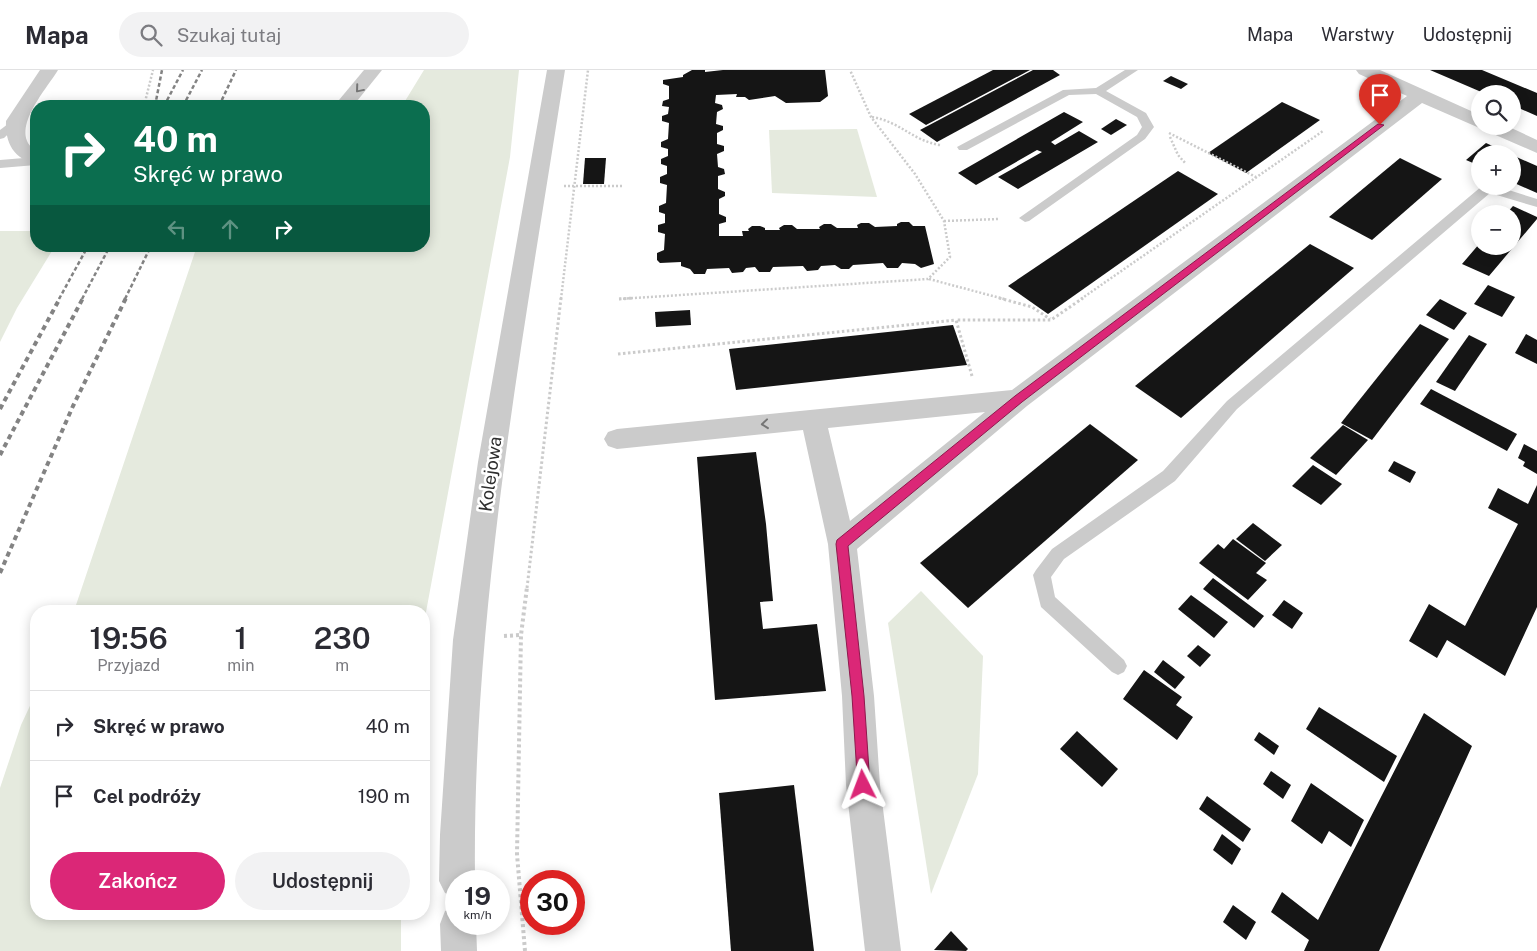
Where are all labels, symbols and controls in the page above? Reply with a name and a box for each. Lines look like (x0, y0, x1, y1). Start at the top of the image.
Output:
search box (119, 12, 469, 57)
text: Mapa (25, 21, 89, 49)
icon: search (137, 21, 165, 49)
text: Szukaj tutaj (177, 24, 281, 46)
text: Mapa (1247, 24, 1293, 45)
text: Warstwy (1321, 24, 1394, 45)
text: Udostępnij (1422, 24, 1512, 45)
pin (1359, 74, 1401, 125)
icon: arrive (1366, 81, 1394, 109)
one-way arrow (356, 83, 364, 92)
map controls (1471, 85, 1521, 255)
button: search (1471, 85, 1521, 135)
text: 40 m (133, 119, 218, 160)
icon: right (50, 120, 115, 185)
button: + (1471, 145, 1521, 195)
text: Skręć w prawo (133, 161, 283, 187)
button: − (1471, 205, 1521, 255)
icon: left (163, 215, 191, 243)
icon: ahead (216, 215, 244, 243)
icon: right (269, 215, 297, 243)
one-way arrow (761, 418, 769, 429)
street label: Kolejowa (474, 435, 506, 513)
text: 19:56 (89, 620, 168, 656)
text: 1 (235, 620, 247, 656)
text: 230 (314, 620, 371, 656)
text: Przyjazd (97, 656, 160, 675)
text: min (227, 656, 254, 675)
text: m (335, 656, 349, 675)
icon: right (50, 712, 78, 740)
text: Skręć w prawo (93, 715, 225, 737)
text: 40 m (365, 715, 410, 737)
position arrow (836, 758, 888, 810)
icon: arrive (50, 782, 78, 810)
text: Cel podróży (93, 785, 201, 807)
text: 190 m (358, 785, 410, 807)
button: Zakończ (50, 852, 225, 910)
button: Udostępnij (235, 852, 410, 910)
speed limit sign: 30 (520, 870, 585, 935)
text: 19 (464, 881, 491, 911)
text: km/h (463, 908, 492, 922)

